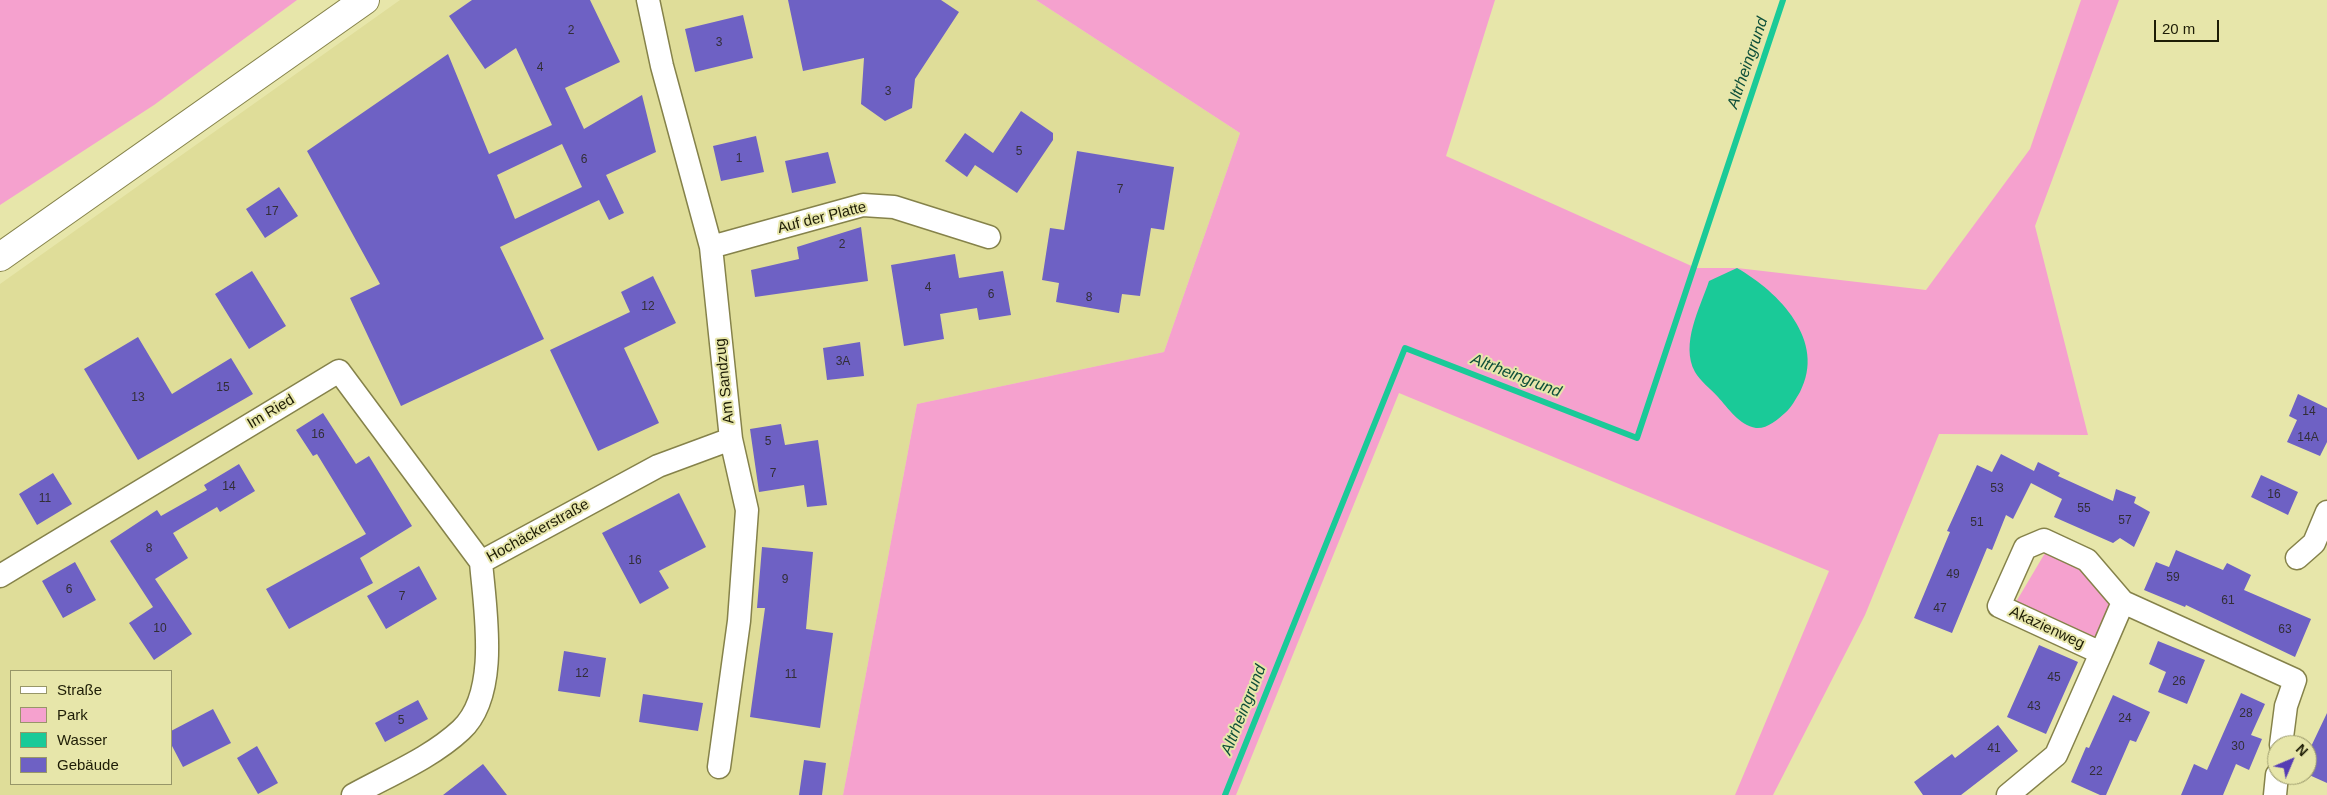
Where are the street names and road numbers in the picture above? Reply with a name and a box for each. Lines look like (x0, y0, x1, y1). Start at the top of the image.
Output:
street label: Auf der Platte (776, 198, 868, 238)
street label: Am Sandzug (712, 337, 738, 425)
street label: Im Ried (244, 391, 298, 433)
street label: Hochäckerstraße (484, 495, 592, 567)
street label: Akazienweg (2007, 603, 2087, 653)

